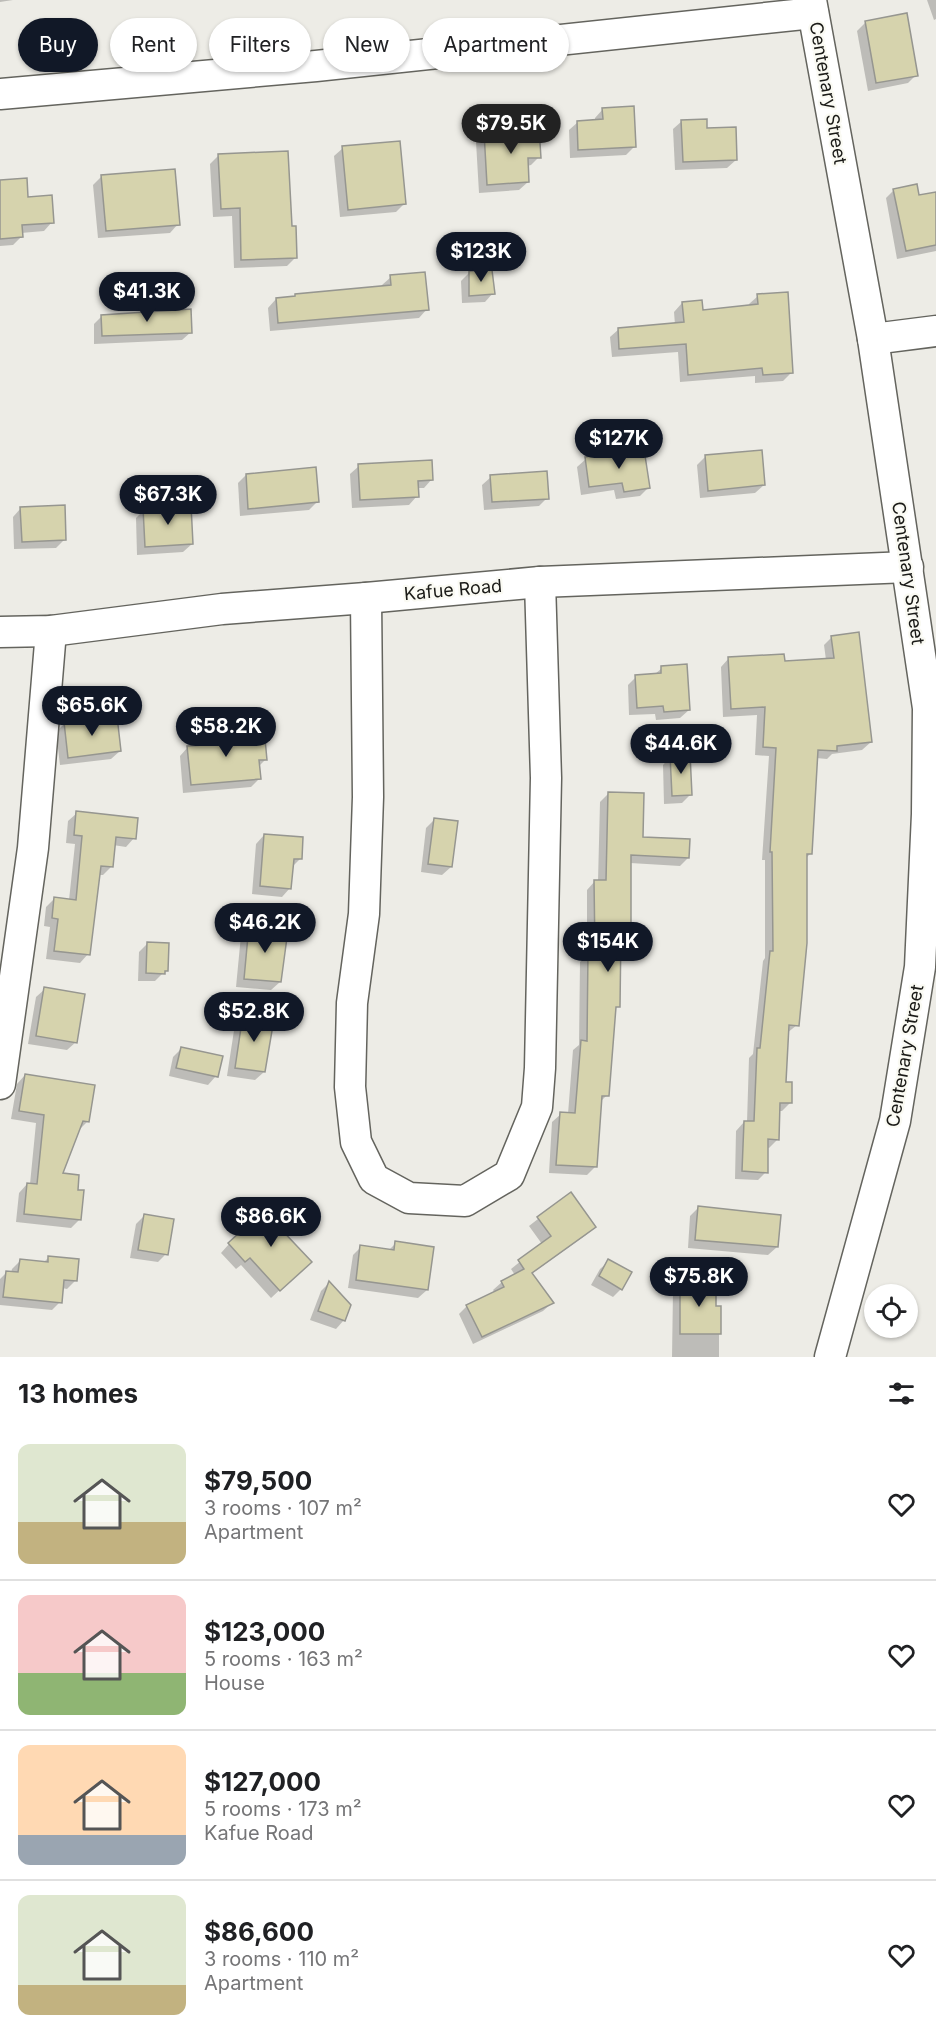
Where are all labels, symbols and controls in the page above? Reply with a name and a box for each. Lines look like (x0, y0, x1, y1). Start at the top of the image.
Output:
chip: Buy (18, 18, 98, 72)
chip: Rent (110, 18, 197, 72)
chip: Filters (209, 18, 311, 72)
chip: New (323, 18, 410, 72)
chip: Apartment (422, 18, 569, 72)
street label: Centenary Street (806, 20, 851, 166)
pin: $79.5K (462, 104, 560, 155)
text: $79.5K (476, 111, 546, 135)
pin: $123K (439, 232, 523, 283)
text: $123K (450, 239, 512, 263)
pin: $41.3K (98, 272, 196, 323)
text: $41.3K (113, 279, 181, 303)
pin: $127K (577, 419, 661, 470)
text: $127K (589, 426, 649, 450)
pin: $67.3K (119, 475, 217, 526)
text: $67.3K (134, 482, 202, 506)
street label: Centenary Street (888, 500, 929, 646)
street label: Kafue Road (403, 575, 503, 604)
pin: $65.6K (43, 686, 141, 737)
text: $65.6K (56, 693, 128, 717)
pin: $58.2K (177, 707, 275, 758)
text: $58.2K (190, 714, 262, 738)
pin: $44.6K (632, 724, 730, 775)
text: $44.6K (645, 731, 717, 755)
pin: $46.2K (216, 903, 314, 954)
text: $46.2K (229, 910, 301, 934)
pin: $154K (566, 922, 650, 973)
text: $154K (577, 929, 639, 953)
street label: Centenary Street (882, 983, 927, 1129)
pin: $52.8K (205, 992, 303, 1043)
text: $52.8K (218, 999, 290, 1023)
pin: $86.6K (222, 1197, 320, 1248)
text: $86.6K (235, 1204, 307, 1228)
pin: $75.8K (650, 1257, 748, 1308)
text: $75.8K (664, 1264, 734, 1288)
map controls (864, 1284, 918, 1338)
button: locate (864, 1284, 918, 1338)
icon: filters (885, 1377, 918, 1410)
text: 13 homes (18, 1378, 138, 1409)
text: $79,500 (204, 1465, 312, 1496)
icon: home (66, 1468, 138, 1540)
icon: heart (885, 1488, 918, 1521)
text: 3 rooms · 107 m² (204, 1496, 362, 1520)
text: Apartment (204, 1520, 303, 1544)
text: $123,000 (204, 1616, 325, 1647)
icon: home (66, 1619, 138, 1691)
icon: heart (885, 1639, 918, 1672)
text: 5 rooms · 163 m² (204, 1647, 363, 1671)
text: House (204, 1671, 265, 1695)
text: $127,000 (204, 1766, 321, 1797)
icon: home (66, 1769, 138, 1841)
icon: heart (885, 1789, 918, 1822)
text: 5 rooms · 173 m² (204, 1797, 362, 1821)
text: Kafue Road (204, 1821, 313, 1845)
text: $86,600 (204, 1916, 314, 1947)
icon: home (66, 1919, 138, 1991)
icon: heart (885, 1939, 918, 1972)
text: 3 rooms · 110 m² (204, 1947, 359, 1971)
text: Apartment (204, 1971, 303, 1995)

